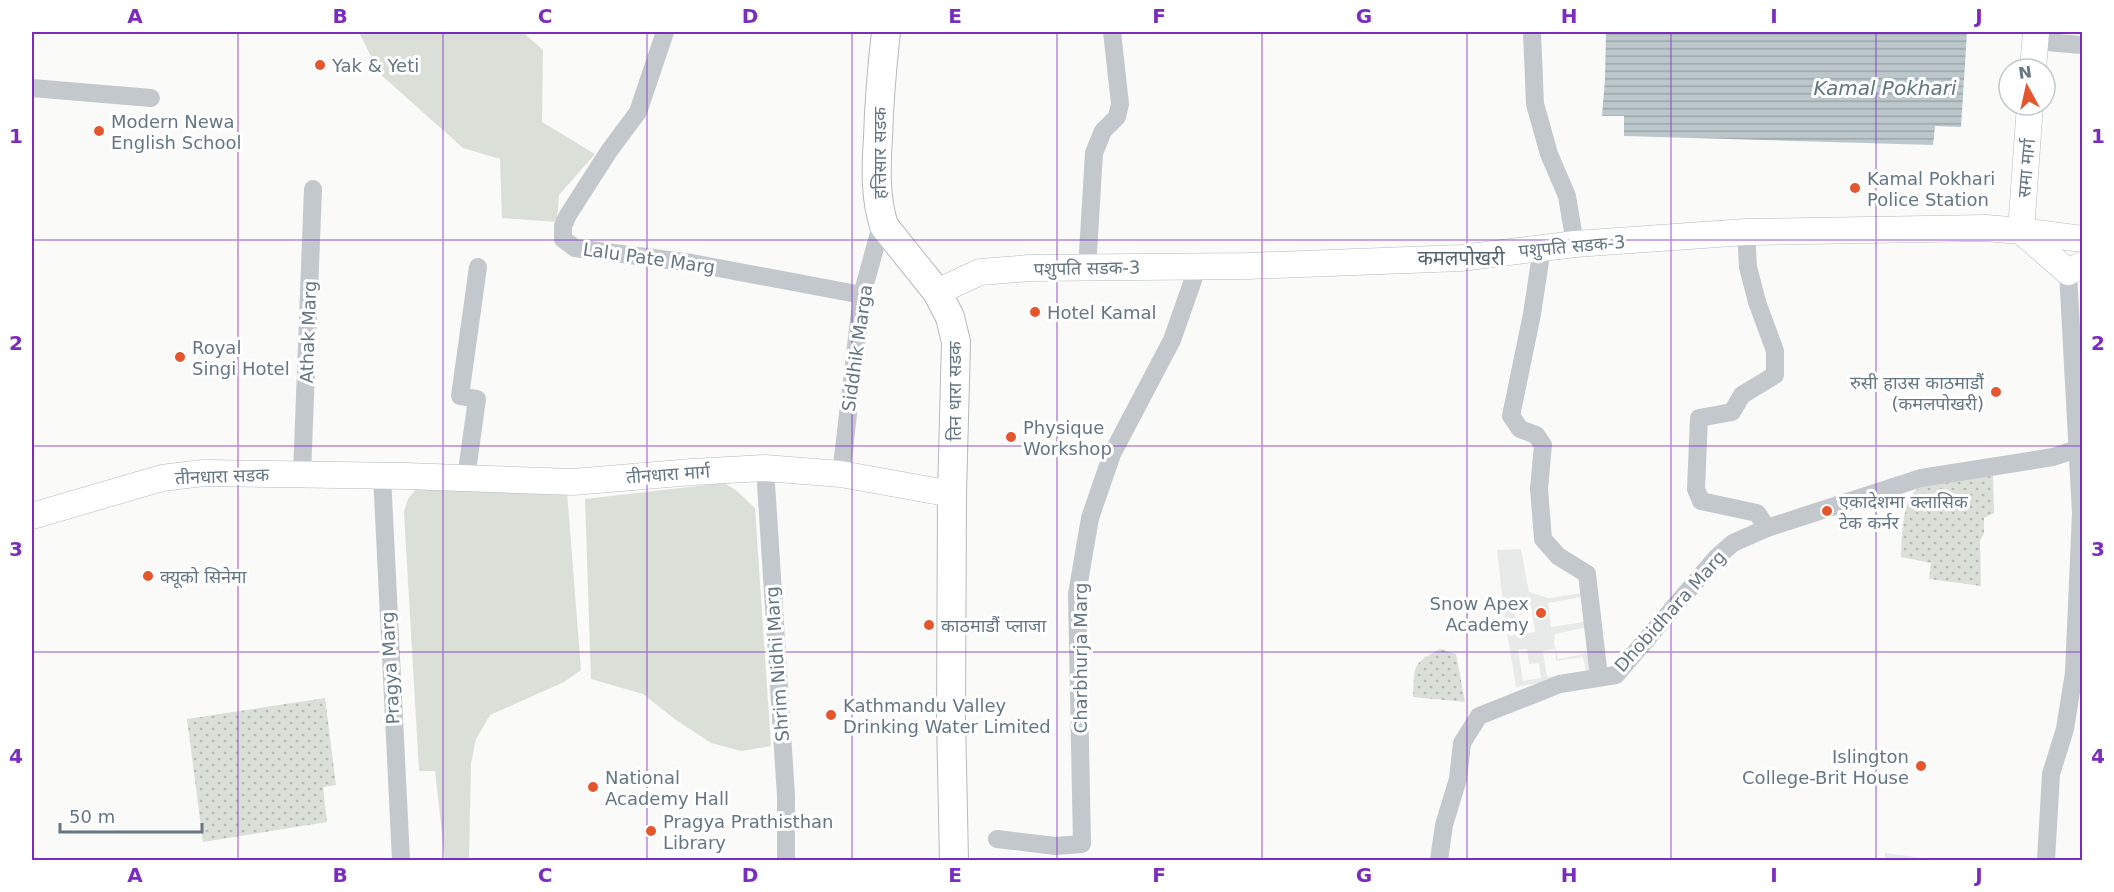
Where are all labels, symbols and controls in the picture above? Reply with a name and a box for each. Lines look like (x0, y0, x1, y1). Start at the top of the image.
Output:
text: A (127, 4, 143, 28)
text: B (332, 4, 348, 28)
text: C (538, 4, 552, 28)
text: D (742, 4, 758, 28)
text: E (948, 4, 962, 28)
text: F (1152, 4, 1166, 28)
text: G (1356, 4, 1372, 28)
text: H (1561, 4, 1577, 28)
text: I (1770, 4, 1778, 28)
text: J (1973, 4, 1983, 28)
place label: Yak & Yeti (331, 55, 419, 76)
north arrow (1997, 57, 2057, 117)
marker: Yak & Yeti (313, 58, 327, 72)
text: N (2017, 62, 2033, 83)
water label: Kamal Pokhari (1814, 76, 1957, 100)
street label: हत्तिसार सडक (869, 106, 890, 199)
place label: Modern Newa English School (111, 111, 241, 153)
text: 1 (9, 124, 23, 148)
marker: Modern Newa English School (92, 124, 106, 138)
text: 1 (2091, 124, 2105, 148)
street label: समा मार्ग (2013, 137, 2039, 198)
place label: Kamal Pokhari Police Station (1867, 168, 1995, 210)
marker: Kamal Pokhari Police Station (1848, 181, 1862, 195)
street label: पशुपति सडक-3 (1518, 231, 1626, 263)
street label: Lalu Pate Marg (582, 238, 716, 278)
district label: कमलपोखरी (1417, 246, 1505, 270)
street label: पशुपति सडक-3 (1033, 257, 1141, 281)
street label: Athak Marg (296, 280, 320, 384)
street label: Siddhik Marga (838, 283, 876, 413)
place label: Hotel Kamal (1047, 302, 1157, 323)
marker: Hotel Kamal (1028, 305, 1042, 319)
text: 2 (9, 331, 23, 355)
text: 2 (2091, 331, 2105, 355)
place label: Royal Singi Hotel (192, 337, 290, 379)
street label: तिन धारा सडक (944, 340, 965, 441)
marker: Royal Singi Hotel (173, 350, 187, 364)
place label: रुसी हाउस काठमाडौं (कमलपोखरी) (1850, 372, 1984, 414)
marker: रुसी हाउस काठमाडौं (कमलपोखरी) (1989, 385, 2003, 399)
place label: Physique Workshop (1023, 417, 1112, 459)
marker: Physique Workshop (1004, 430, 1018, 444)
street label: तीनधारा मार्ग (625, 461, 712, 487)
street label: तीनधारा सडक (175, 464, 271, 488)
place label: एकादेशमा क्लासिक टेक कर्नर (1839, 491, 1969, 533)
marker: एकादेशमा क्लासिक टेक कर्नर (1820, 504, 1834, 518)
text: 3 (9, 537, 23, 561)
text: 3 (2091, 537, 2105, 561)
street label: Dhobidhara Marg (1610, 546, 1730, 676)
place label: क्यूको सिनेमा (160, 566, 247, 589)
marker: क्यूको सिनेमा (141, 569, 155, 583)
street label: Charbhurja Marg (1070, 583, 1091, 733)
street label: Shrim Nidhi Marg (761, 586, 793, 742)
place label: Snow Apex Academy (1430, 593, 1529, 635)
marker: Snow Apex Academy (1534, 606, 1548, 620)
street label: Pragya Marg (377, 611, 403, 725)
place label: काठमाडौं प्लाजा (941, 615, 1046, 636)
marker: काठमाडौं प्लाजा (922, 618, 936, 632)
place label: Kathmandu Valley Drinking Water Limited (843, 695, 1051, 737)
marker: Kathmandu Valley Drinking Water Limited (824, 708, 838, 722)
text: 4 (9, 744, 23, 768)
text: 4 (2091, 744, 2105, 768)
place label: Islington College-Brit House (1742, 746, 1909, 788)
marker: Islington College-Brit House (1914, 759, 1928, 773)
place label: National Academy Hall (605, 767, 729, 809)
marker: National Academy Hall (586, 780, 600, 794)
scale bar (60, 796, 202, 834)
text: 50 m (69, 806, 115, 827)
place label: Pragya Prathisthan Library (663, 811, 834, 853)
marker: Pragya Prathisthan Library (644, 824, 658, 838)
text: A (127, 863, 143, 887)
text: B (332, 863, 348, 887)
text: C (538, 863, 552, 887)
text: D (742, 863, 758, 887)
text: E (948, 863, 962, 887)
text: F (1152, 863, 1166, 887)
text: G (1356, 863, 1372, 887)
text: H (1561, 863, 1577, 887)
text: I (1770, 863, 1778, 887)
text: J (1973, 863, 1983, 887)

